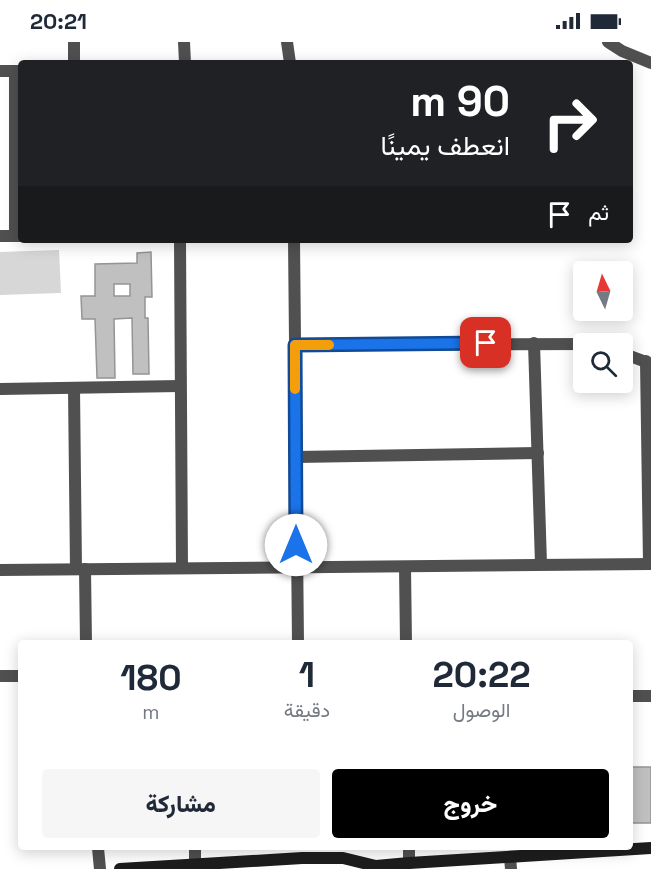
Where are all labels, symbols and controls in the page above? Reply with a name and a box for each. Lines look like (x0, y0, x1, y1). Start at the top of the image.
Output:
text: 20:21 (30, 7, 87, 35)
text: 90 m (410, 75, 510, 128)
icon: right (531, 84, 609, 162)
text: انعطف يمينًا (380, 128, 510, 163)
icon: arrive (543, 198, 576, 231)
text: ثم (588, 198, 609, 226)
north arrow (573, 261, 633, 321)
map controls (573, 261, 633, 393)
pin (460, 317, 511, 368)
icon: arrive (469, 326, 502, 359)
button: search (573, 333, 633, 393)
position arrow (264, 513, 328, 577)
text: 1 (299, 652, 315, 698)
text: 20:22 (432, 652, 531, 698)
text: 180 (120, 655, 182, 701)
text: دقيقة (284, 697, 330, 723)
text: الوصول (453, 697, 510, 723)
text: m (142, 699, 160, 725)
button: مشاركة (42, 769, 320, 838)
button: خروج (332, 769, 609, 838)

